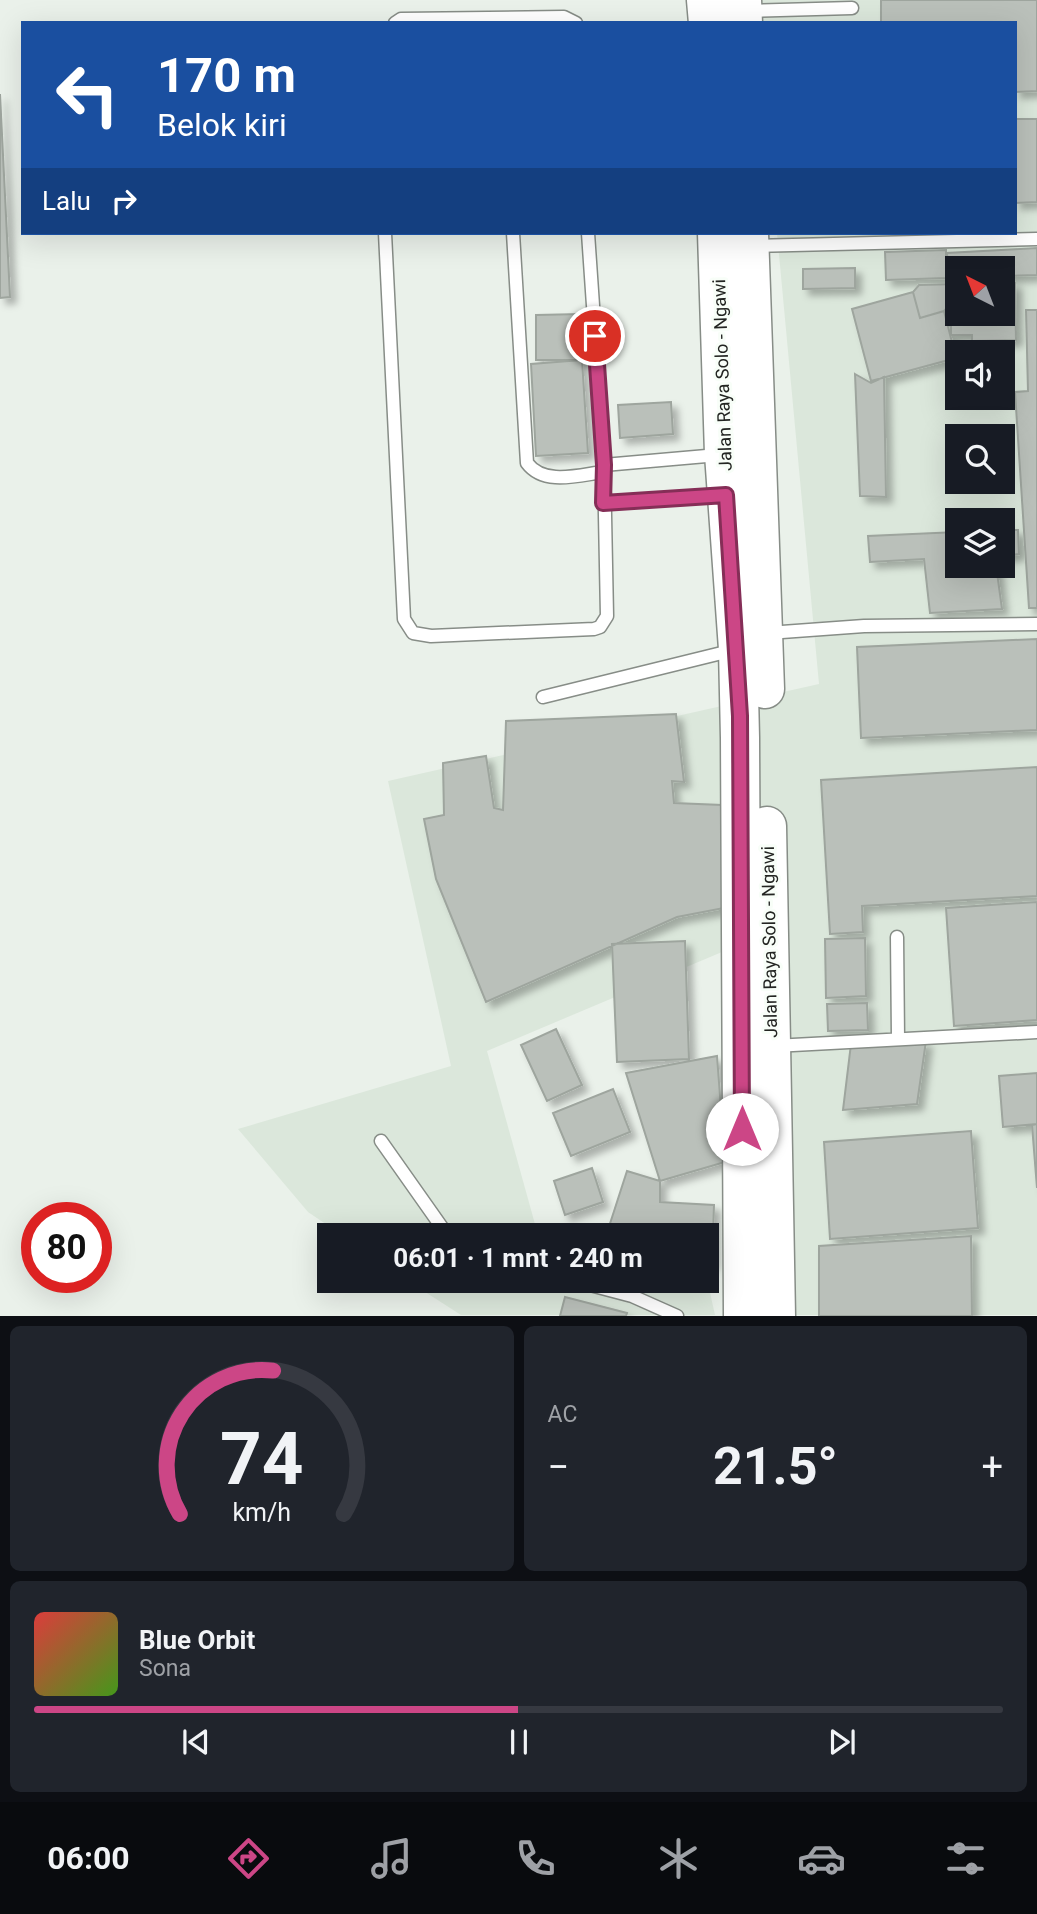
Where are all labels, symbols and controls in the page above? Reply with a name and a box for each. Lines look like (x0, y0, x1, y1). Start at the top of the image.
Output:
text: 170 m (157, 47, 296, 104)
icon: left (42, 49, 133, 140)
text: Belok kiri (157, 106, 287, 144)
icon: right (105, 182, 143, 220)
text: Lalu (42, 186, 91, 216)
north arrow (945, 256, 1015, 326)
map controls (945, 256, 1015, 578)
street label: Jalan Raya Solo - Ngawi (708, 279, 736, 471)
pin (565, 306, 625, 366)
icon: arrive (576, 317, 614, 355)
button: sound (945, 340, 1015, 410)
button: search (945, 424, 1015, 494)
button: layers (945, 508, 1015, 578)
street label: Jalan Raya Solo - Ngawi (757, 846, 781, 1038)
position arrow (705, 1092, 779, 1166)
speed limit sign: 80 (21, 1202, 112, 1293)
text: 06:01 · 1 mnt · 240 m (393, 1243, 643, 1273)
text: AC (548, 1401, 577, 1428)
text: 74 (220, 1417, 304, 1503)
text: 21.5° (713, 1436, 838, 1497)
text: − (548, 1445, 569, 1489)
text: + (981, 1445, 1003, 1489)
text: km/h (232, 1498, 291, 1527)
text: Blue Orbit (139, 1625, 255, 1655)
text: Sona (139, 1655, 191, 1682)
icon: previous (177, 1723, 215, 1761)
icon: pause (500, 1723, 538, 1761)
icon: next (823, 1723, 861, 1761)
icon: directions (224, 1834, 273, 1883)
icon: music (367, 1834, 416, 1883)
icon: phone (511, 1834, 560, 1883)
icon: climate (654, 1834, 703, 1883)
icon: car (797, 1834, 846, 1883)
icon: filters (941, 1834, 990, 1883)
text: 06:00 (47, 1839, 130, 1877)

